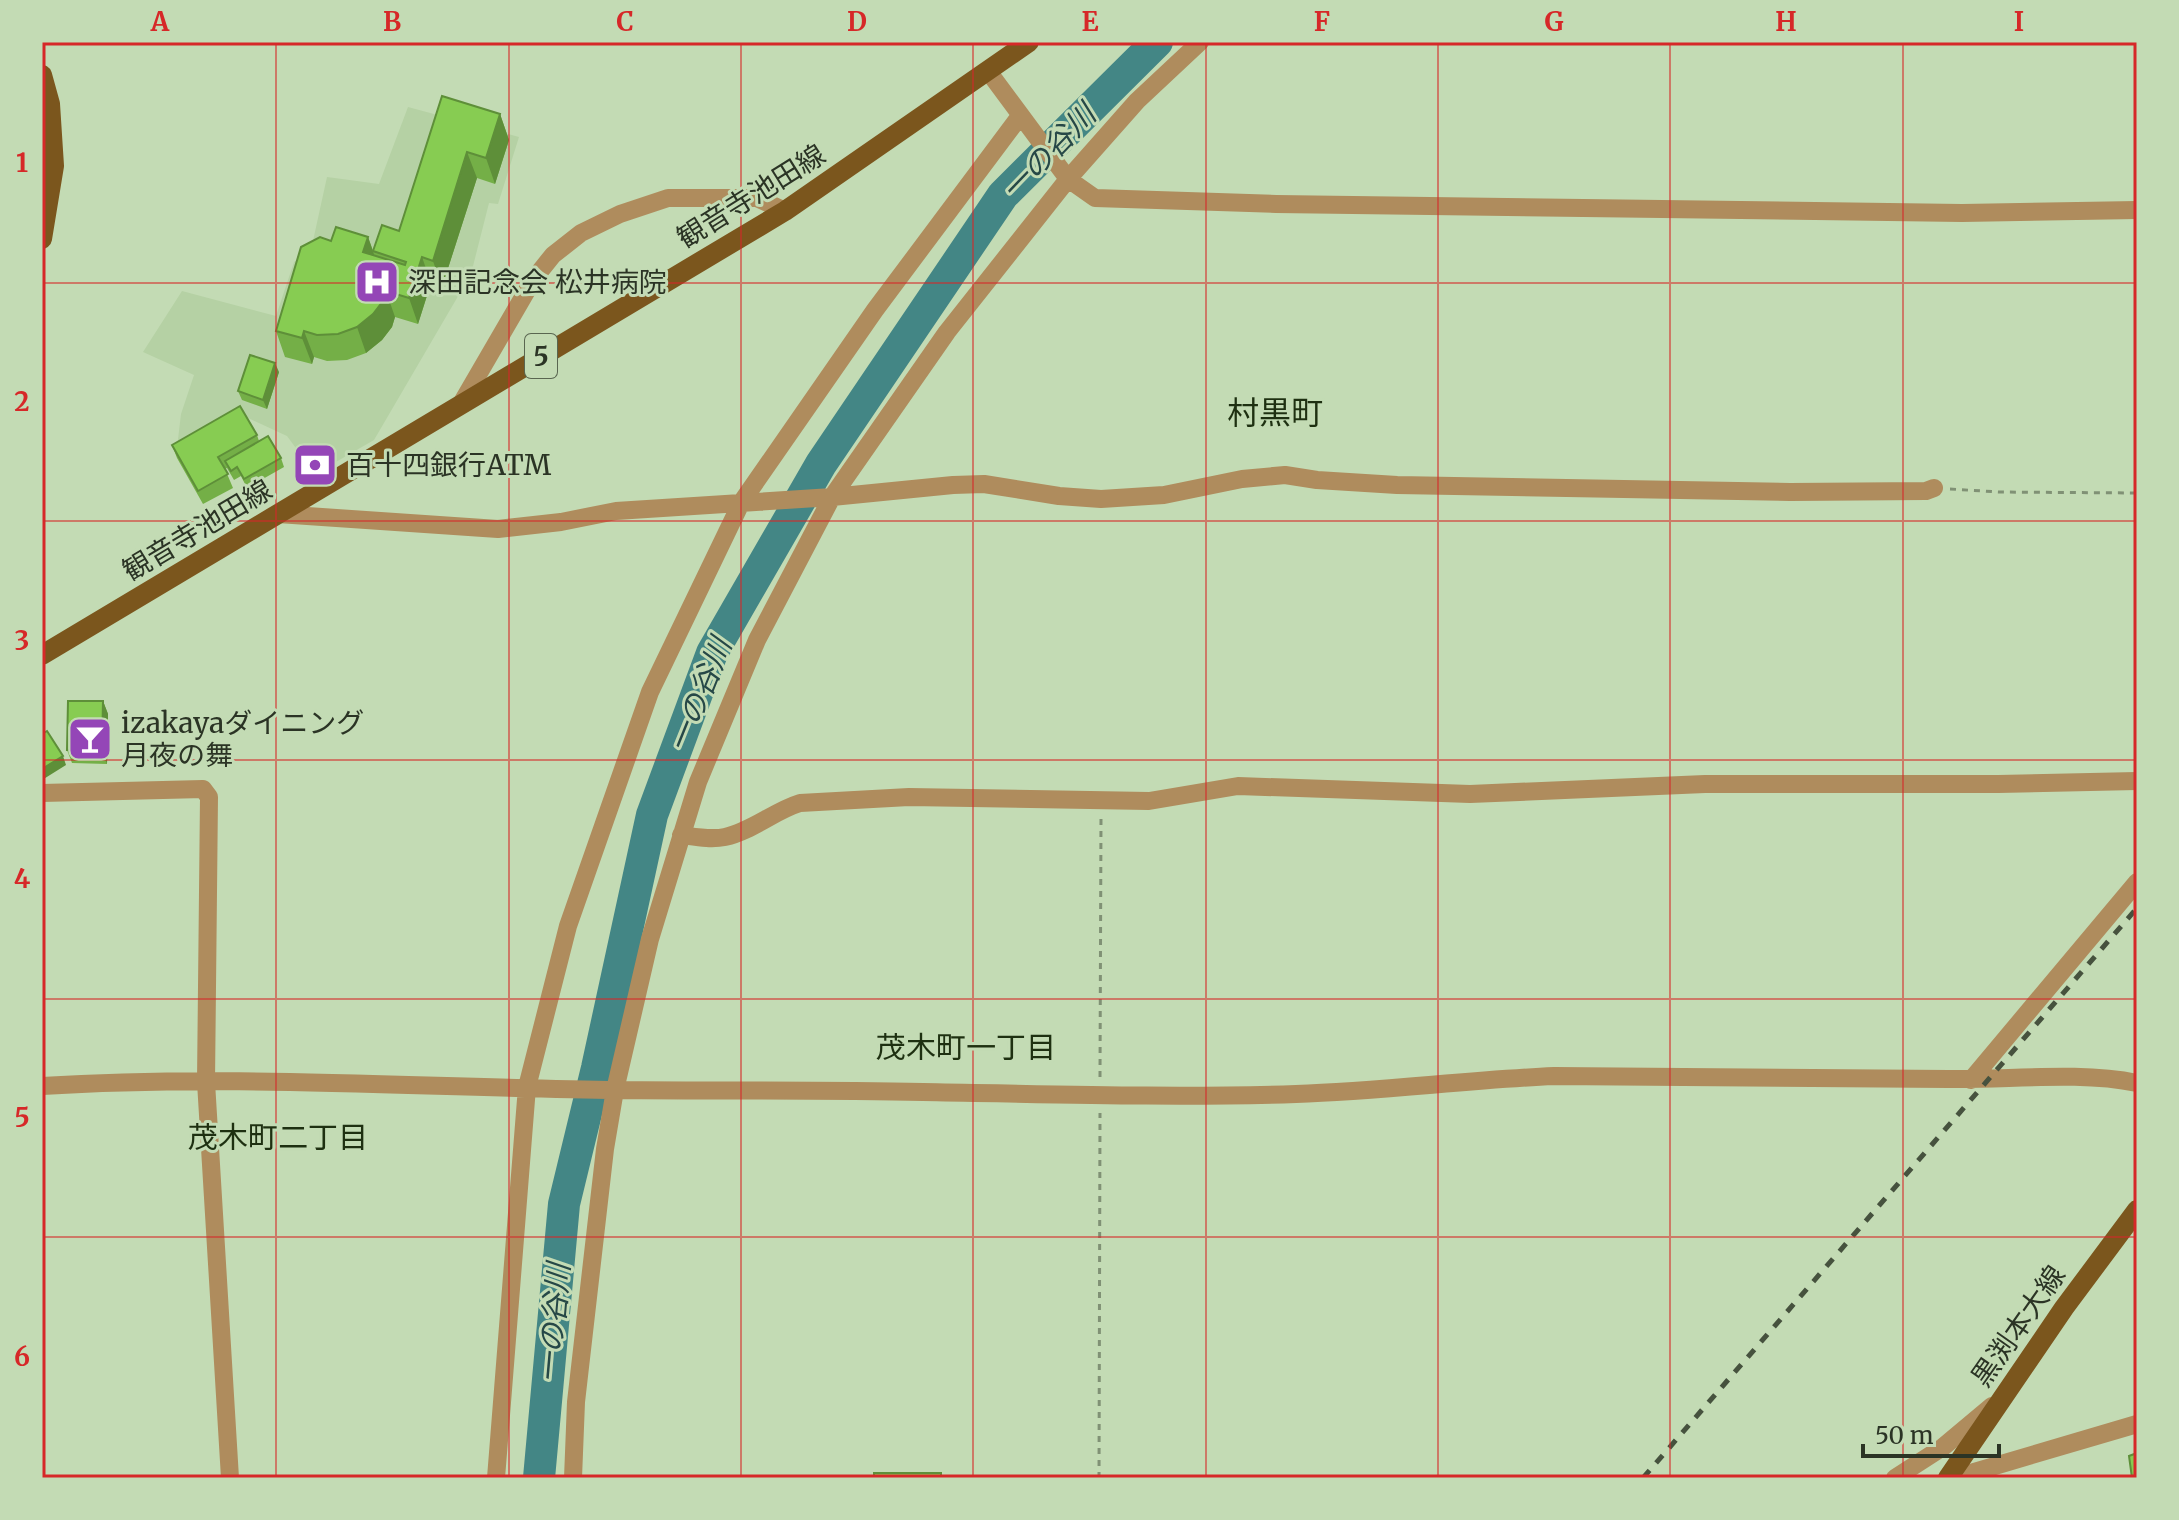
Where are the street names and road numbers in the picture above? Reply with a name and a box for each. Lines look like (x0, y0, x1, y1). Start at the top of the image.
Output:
street label: 観音寺池田線 (670, 136, 832, 256)
road number: 5 (525, 334, 557, 378)
street label: 観音寺池田線 (116, 471, 278, 589)
street label: 黒渕本大線 (1963, 1258, 2073, 1394)

